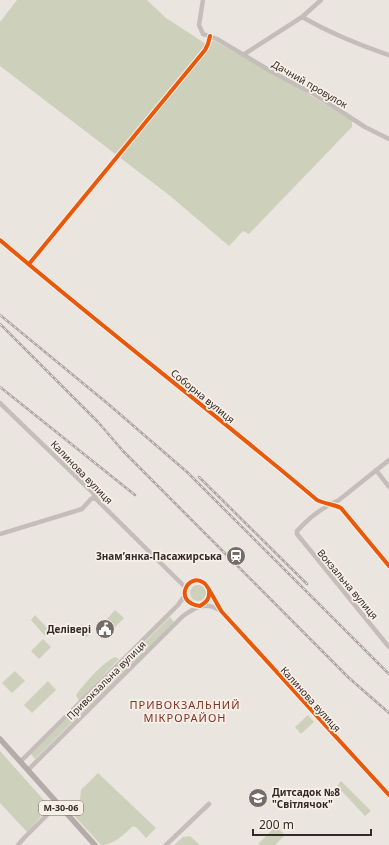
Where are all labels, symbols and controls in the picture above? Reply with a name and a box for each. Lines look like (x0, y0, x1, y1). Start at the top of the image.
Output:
street label: Дачний провулок (270, 57, 351, 112)
street label: Соборна вулиця (168, 366, 238, 426)
street label: Калинова вулиця (48, 437, 116, 507)
station icon: Знам’янка-Пасажирська (225, 545, 247, 567)
street label: Вокзальна вулиця (314, 546, 382, 622)
place label: Знам’янка-Пасажирська (96, 549, 222, 563)
public building icon: Делівері (94, 618, 116, 640)
place label: Делівері (47, 622, 91, 636)
street label: Привокзальна вулиця (63, 637, 149, 723)
street label: Калинова вулиця (278, 663, 344, 735)
district label: ПРИВОКЗАЛЬНИЙ МІКРОРАЙОН (130, 697, 240, 725)
place label: Дитсадок №8 "Світлячок" (272, 785, 340, 811)
school or university icon: Дитсадок №8 "Світлячок" (247, 787, 269, 809)
road number: М-30-06 (39, 801, 83, 815)
scale bar (253, 811, 371, 837)
text: 200 m (259, 816, 294, 833)

